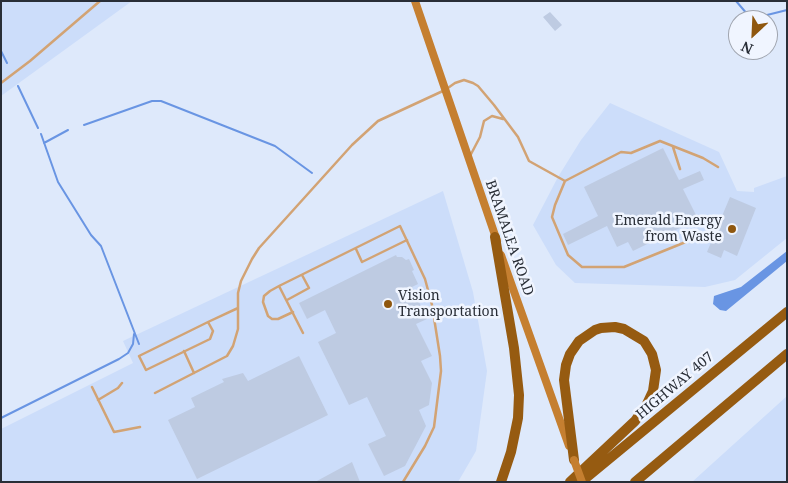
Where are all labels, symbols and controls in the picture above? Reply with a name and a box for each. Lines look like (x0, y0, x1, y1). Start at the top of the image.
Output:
north arrow (728, 10, 778, 60)
text: N (738, 37, 756, 59)
street label: BRAMALEA ROAD (481, 178, 537, 298)
place label: Emerald Energy from Waste (615, 213, 722, 246)
marker: Emerald Energy from Waste (726, 223, 738, 235)
place label: Vision Transportation (398, 288, 499, 321)
marker: Vision Transportation (382, 298, 394, 310)
street label: HIGHWAY 407 (633, 349, 717, 423)

